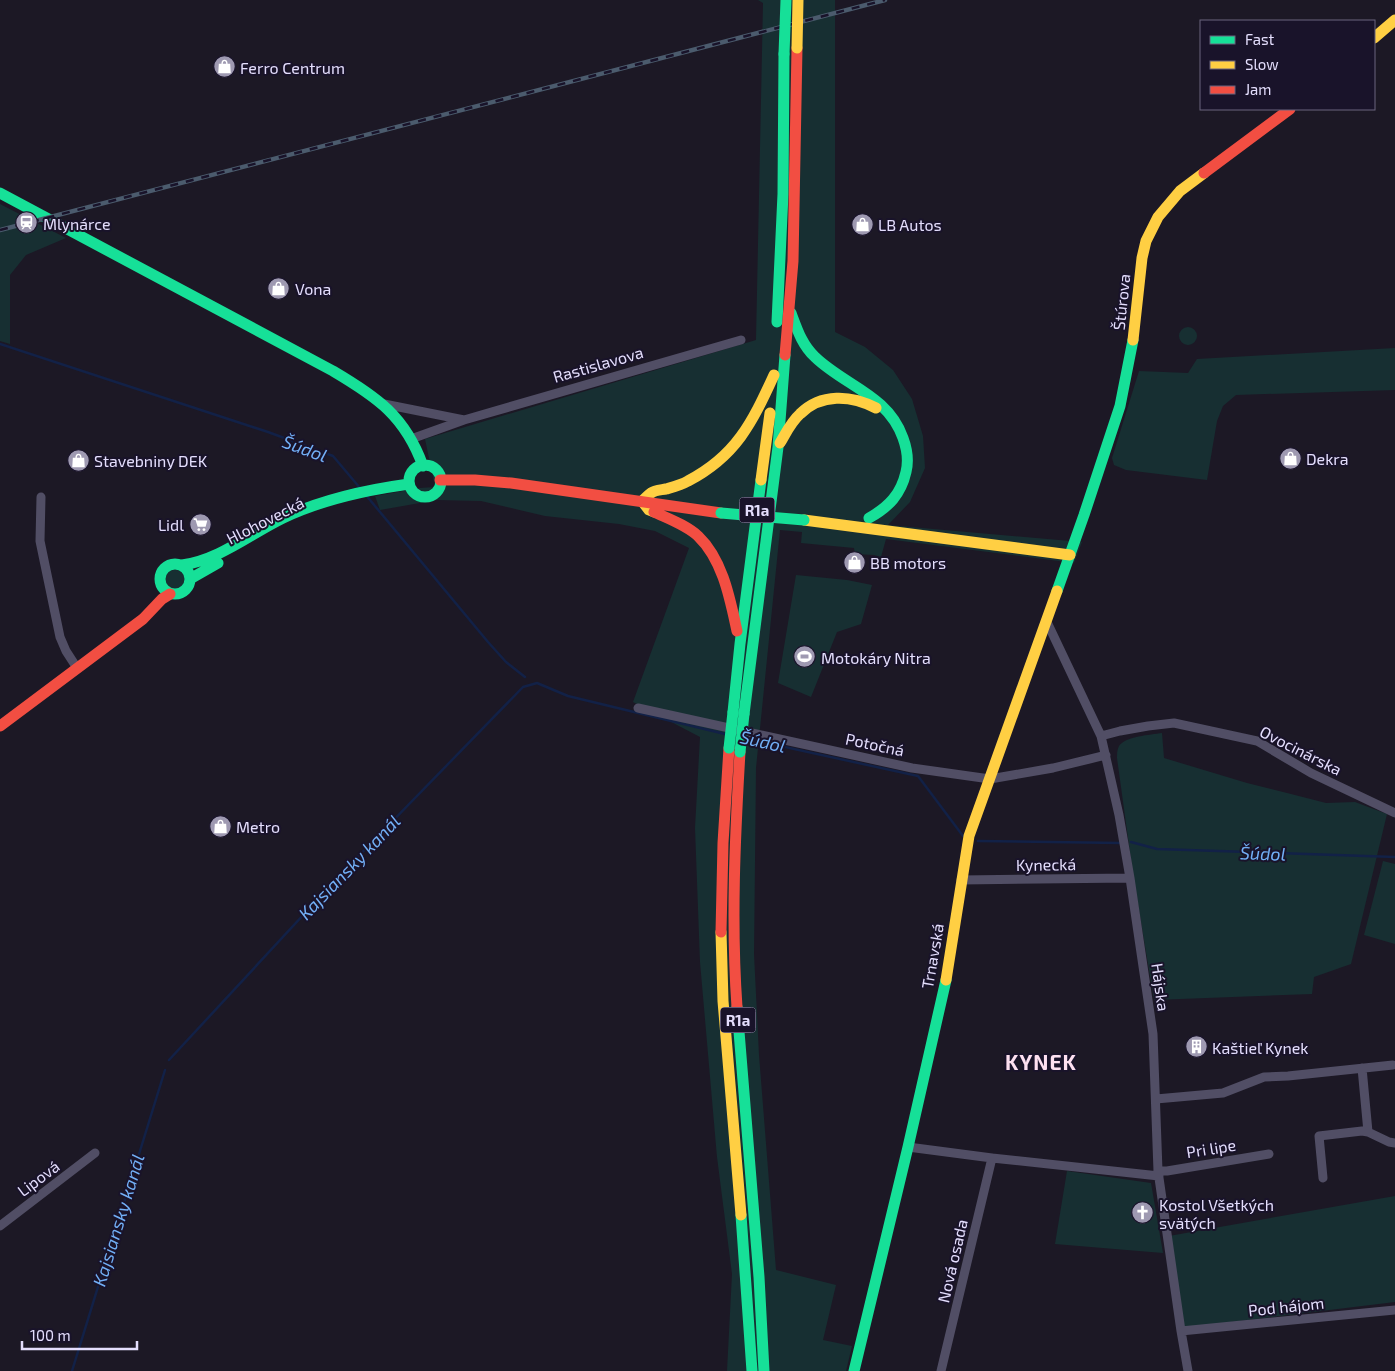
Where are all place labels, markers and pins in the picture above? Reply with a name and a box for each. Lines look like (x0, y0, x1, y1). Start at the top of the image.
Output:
shop icon: Ferro Centrum (212, 55, 236, 79)
place label: Ferro Centrum (240, 58, 345, 77)
station icon: Mlynárce (15, 211, 39, 235)
shop icon: LB Autos (850, 212, 874, 236)
place label: Mlynárce (43, 214, 110, 233)
place label: LB Autos (878, 215, 942, 234)
shop icon: Vona (267, 276, 291, 300)
place label: Vona (295, 279, 331, 298)
shop icon: Dekra (1278, 446, 1302, 470)
shop icon: Stavebniny DEK (66, 448, 90, 472)
place label: Dekra (1306, 449, 1349, 468)
place label: Stavebniny DEK (94, 451, 208, 470)
supermarket icon: Lidl (188, 512, 212, 536)
place label: Lidl (158, 515, 184, 534)
shop icon: BB motors (842, 550, 866, 574)
place label: BB motors (870, 553, 946, 572)
sports icon: Motokáry Nitra (793, 645, 817, 669)
place label: Motokáry Nitra (821, 648, 931, 667)
shop icon: Metro (208, 814, 232, 838)
place label: Metro (236, 817, 280, 836)
building icon: Kaštieľ Kynek (1184, 1035, 1208, 1059)
place label: Kaštieľ Kynek (1212, 1038, 1308, 1057)
place label: Kostol Všetkých svätých (1159, 1195, 1274, 1232)
church icon: Kostol Všetkých svätých (1131, 1201, 1155, 1225)

